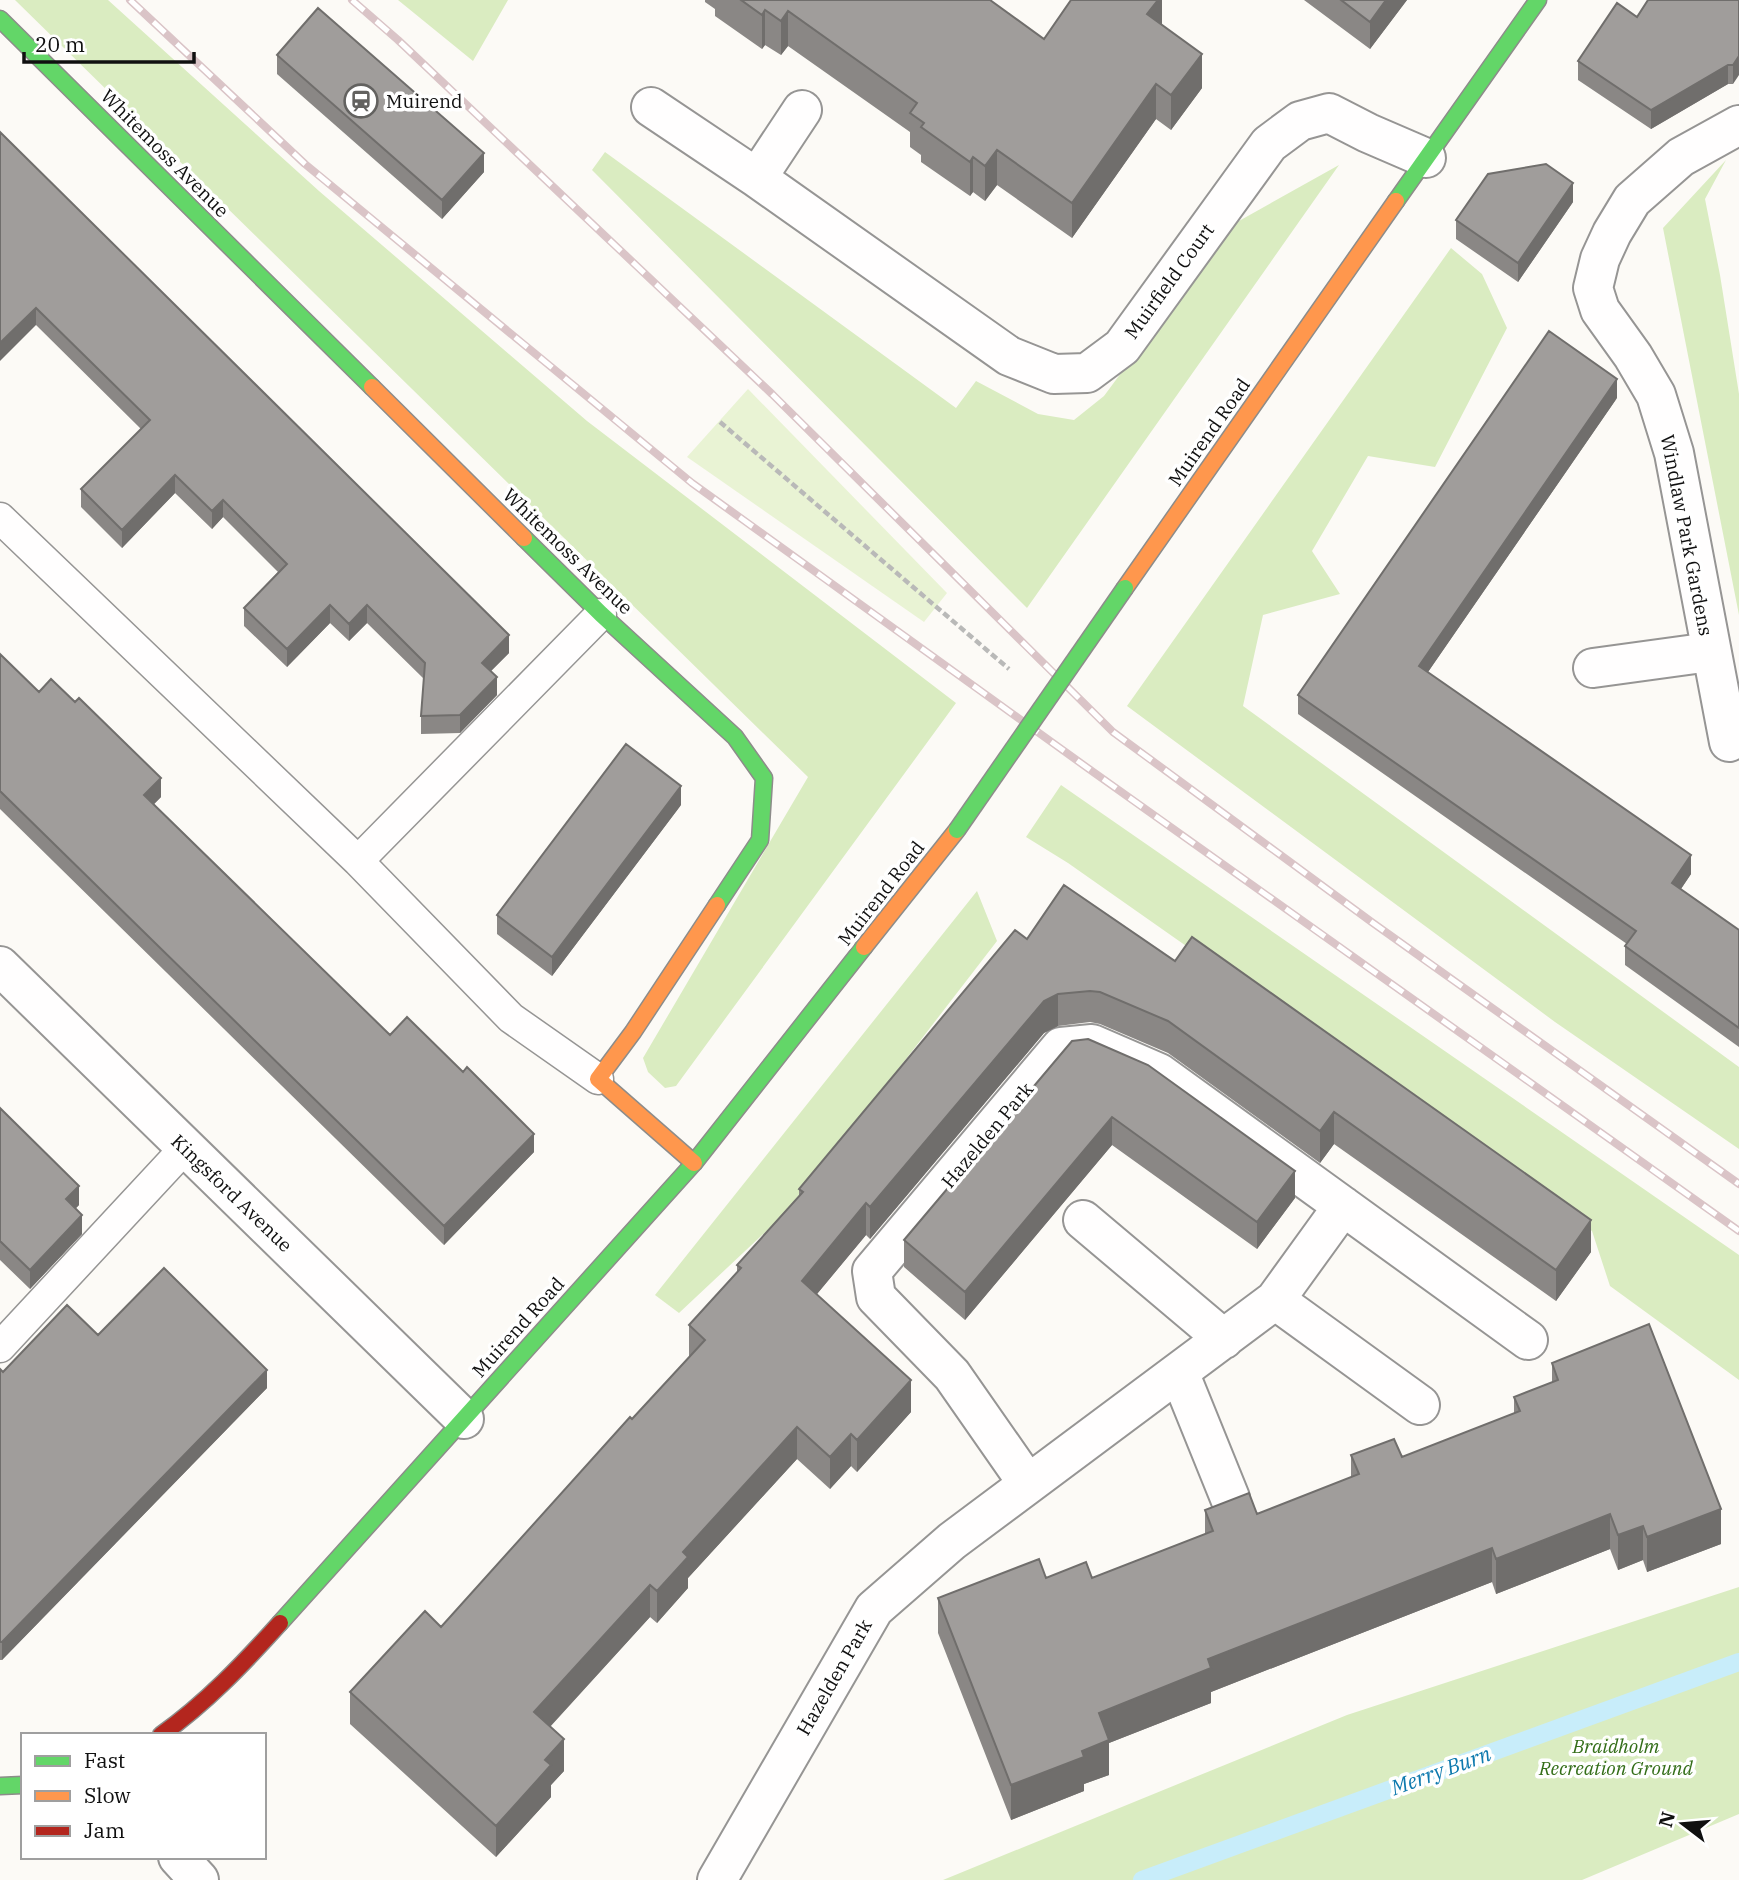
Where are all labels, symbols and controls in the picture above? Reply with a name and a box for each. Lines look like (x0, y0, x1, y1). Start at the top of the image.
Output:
scale bar (24, 21, 194, 65)
text: 20 m (35, 30, 85, 58)
station icon: Muirend (342, 82, 380, 120)
street label: Whitemoss Avenue (96, 84, 234, 222)
place label: Muirend (386, 89, 463, 113)
street label: Muirfield Court (1119, 218, 1219, 343)
street label: Muirend Road (1163, 373, 1255, 491)
street label: Windlaw Park Gardens (1656, 432, 1718, 638)
street label: Whitemoss Avenue (498, 483, 638, 619)
street label: Muirend Road (833, 836, 929, 950)
street label: Hazelden Park (936, 1077, 1038, 1193)
street label: Kingsford Avenue (166, 1129, 298, 1257)
street label: Muirend Road (467, 1272, 569, 1382)
street label: Hazelden Park (791, 1615, 877, 1739)
legend (21, 1733, 266, 1859)
park label: Braidholm Recreation Ground (1538, 1734, 1694, 1780)
water label: Merry Burn (1386, 1739, 1495, 1801)
text: Fast (84, 1746, 125, 1774)
text: Slow (84, 1781, 131, 1809)
north arrow (1648, 1789, 1718, 1859)
text: N (1653, 1809, 1680, 1830)
text: Jam (84, 1816, 125, 1844)

